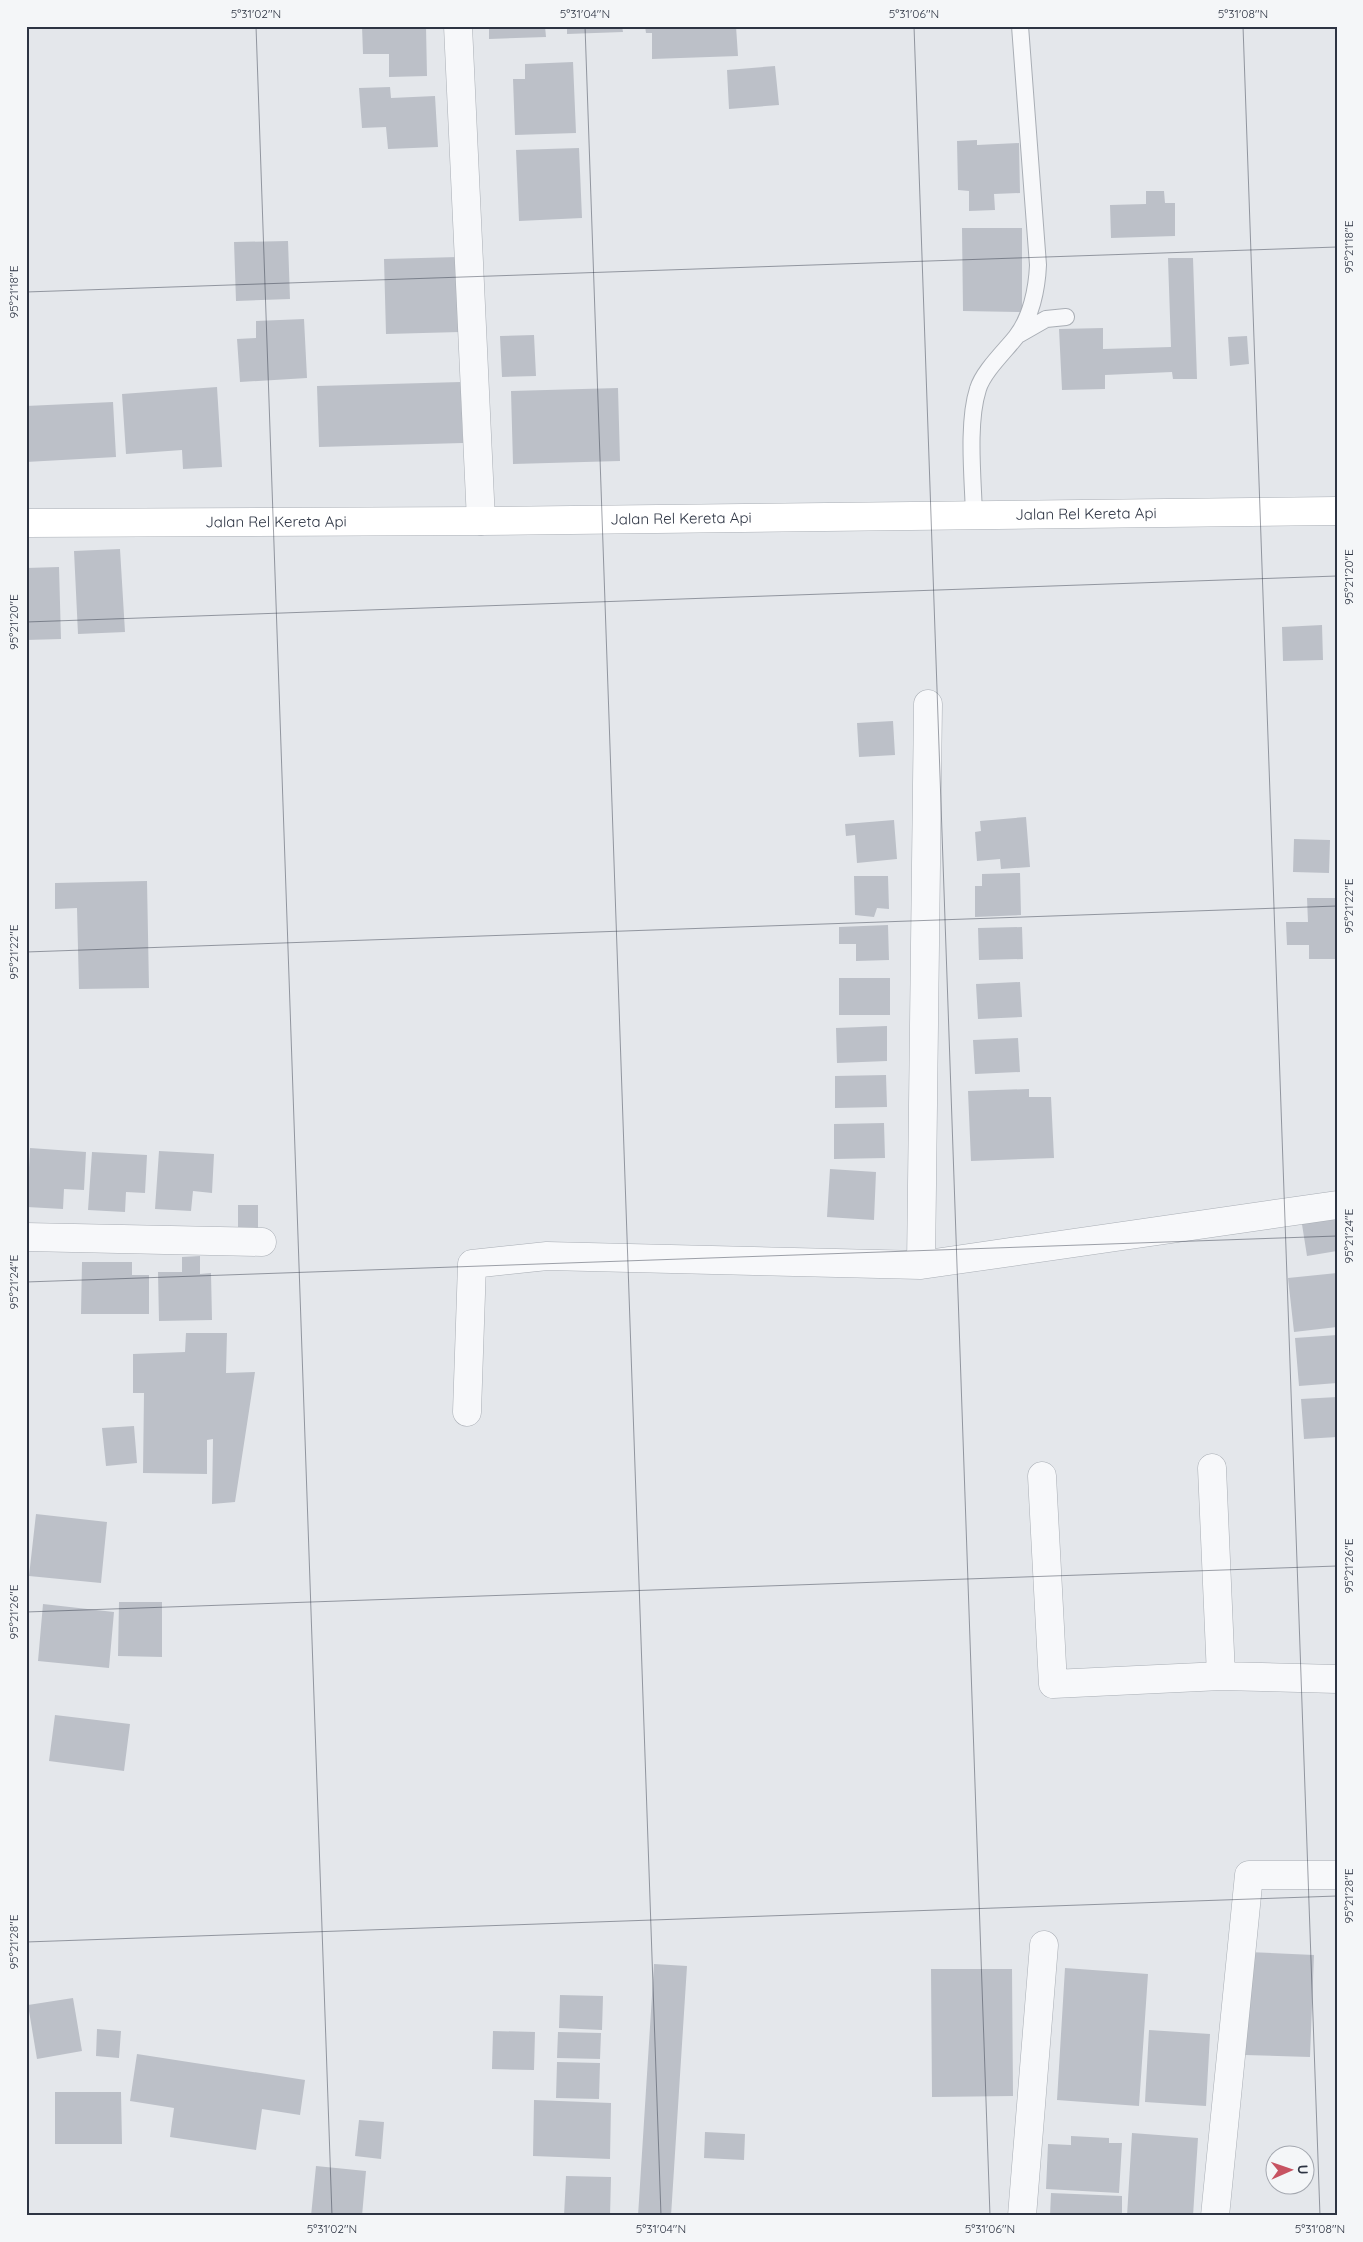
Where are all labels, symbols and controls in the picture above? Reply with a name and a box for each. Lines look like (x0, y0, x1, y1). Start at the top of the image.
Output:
text: 5°31'02"N (231, 6, 281, 21)
text: 5°31'04"N (560, 6, 610, 21)
text: 5°31'06"N (889, 6, 939, 21)
text: 5°31'08"N (1218, 6, 1268, 21)
text: 95°21'18"E (1341, 220, 1356, 273)
text: 95°21'18"E (6, 265, 21, 318)
street label: Jalan Rel Kereta Api (1015, 503, 1157, 524)
street label: Jalan Rel Kereta Api (610, 508, 752, 528)
street label: Jalan Rel Kereta Api (205, 512, 347, 531)
text: 95°21'20"E (1341, 549, 1356, 605)
text: 95°21'20"E (6, 594, 21, 650)
text: 95°21'22"E (1341, 878, 1356, 934)
text: 95°21'22"E (6, 924, 21, 980)
text: 95°21'24"E (1341, 1208, 1356, 1263)
text: 95°21'24"E (6, 1254, 21, 1309)
text: 95°21'26"E (1341, 1538, 1356, 1594)
text: 95°21'26"E (6, 1584, 21, 1640)
text: 95°21'28"E (1341, 1868, 1356, 1924)
text: 95°21'28"E (6, 1914, 21, 1970)
north arrow (1266, 2144, 1316, 2194)
text: U (1294, 2164, 1312, 2175)
text: 5°31'02"N (307, 2221, 357, 2236)
text: 5°31'04"N (636, 2221, 686, 2236)
text: 5°31'06"N (965, 2221, 1015, 2236)
text: 5°31'08"N (1295, 2221, 1345, 2236)

